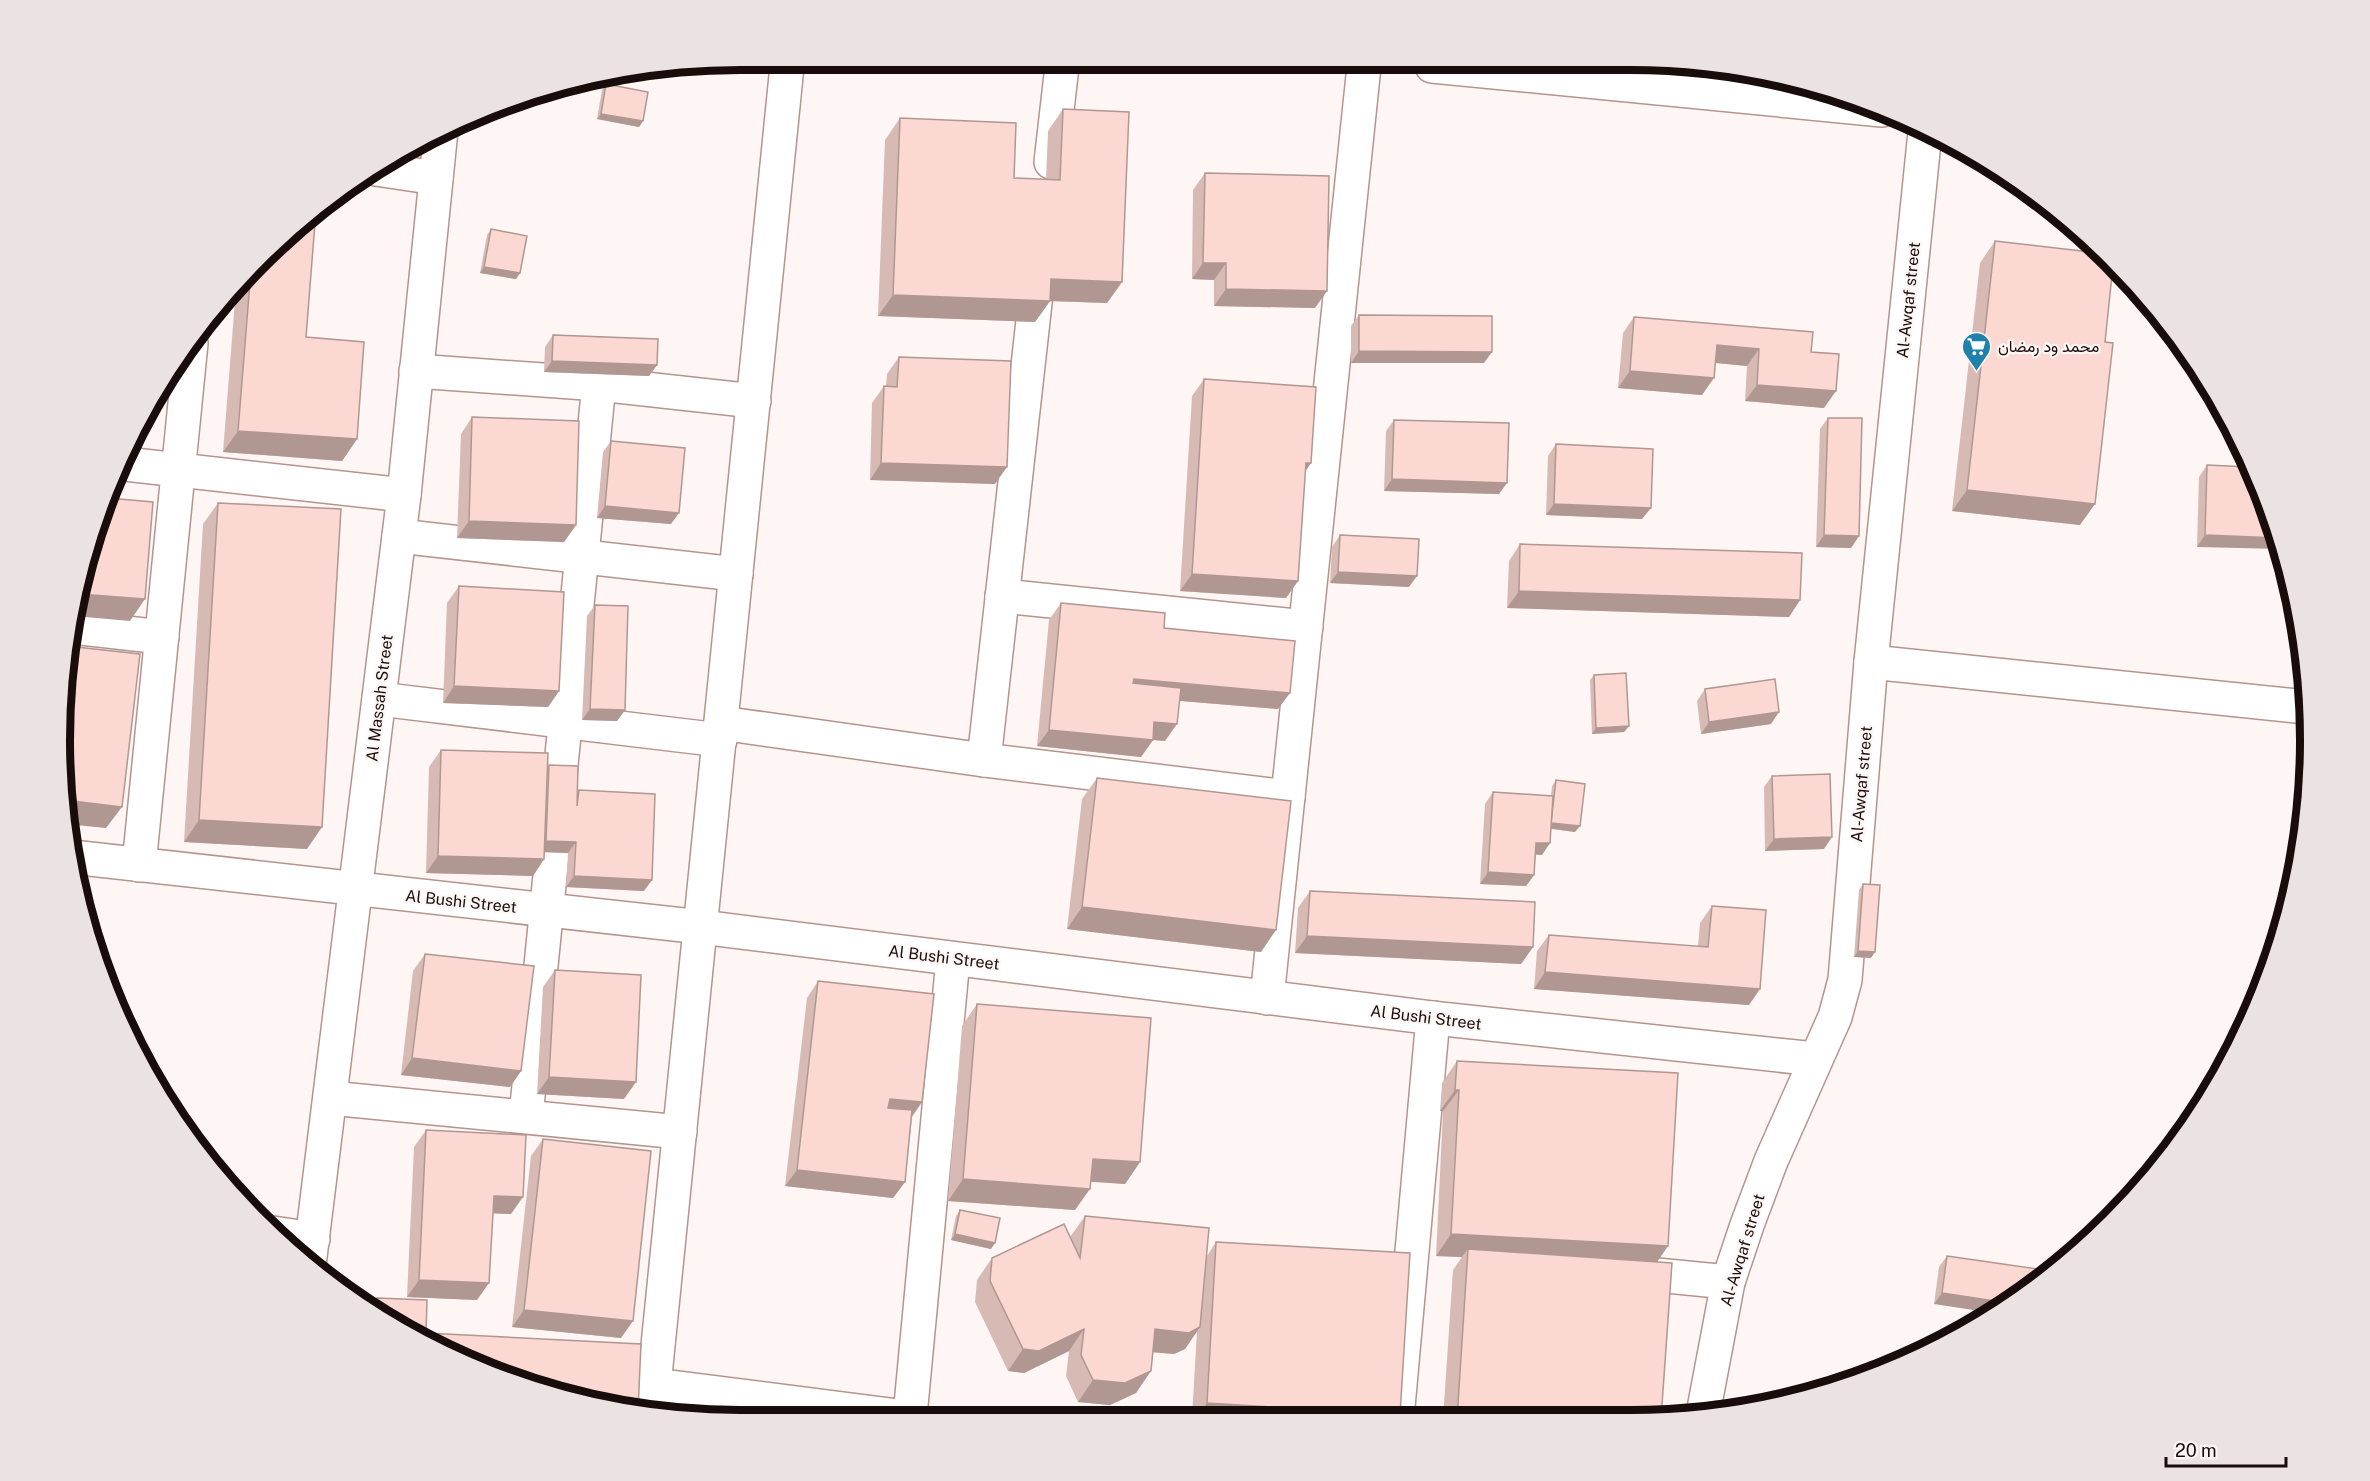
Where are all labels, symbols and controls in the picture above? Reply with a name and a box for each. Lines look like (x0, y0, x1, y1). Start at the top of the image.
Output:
street label: Al-Awqaf street (1893, 241, 1924, 359)
supermarket icon: محمد ود رمضان (1961, 330, 1993, 372)
place label: محمد ود رمضان (1998, 337, 2099, 357)
street label: Al Massah Street (362, 633, 397, 763)
street label: Al-Awqaf street (1847, 725, 1876, 843)
street label: Al Bushi Street (404, 886, 518, 917)
street label: Al Bushi Street (887, 941, 1001, 974)
street label: Al Bushi Street (1369, 1001, 1483, 1034)
street label: Al-Awqaf street (1716, 1191, 1769, 1309)
scale bar (2166, 1430, 2286, 1468)
text: 20 m (2175, 1440, 2217, 1461)

